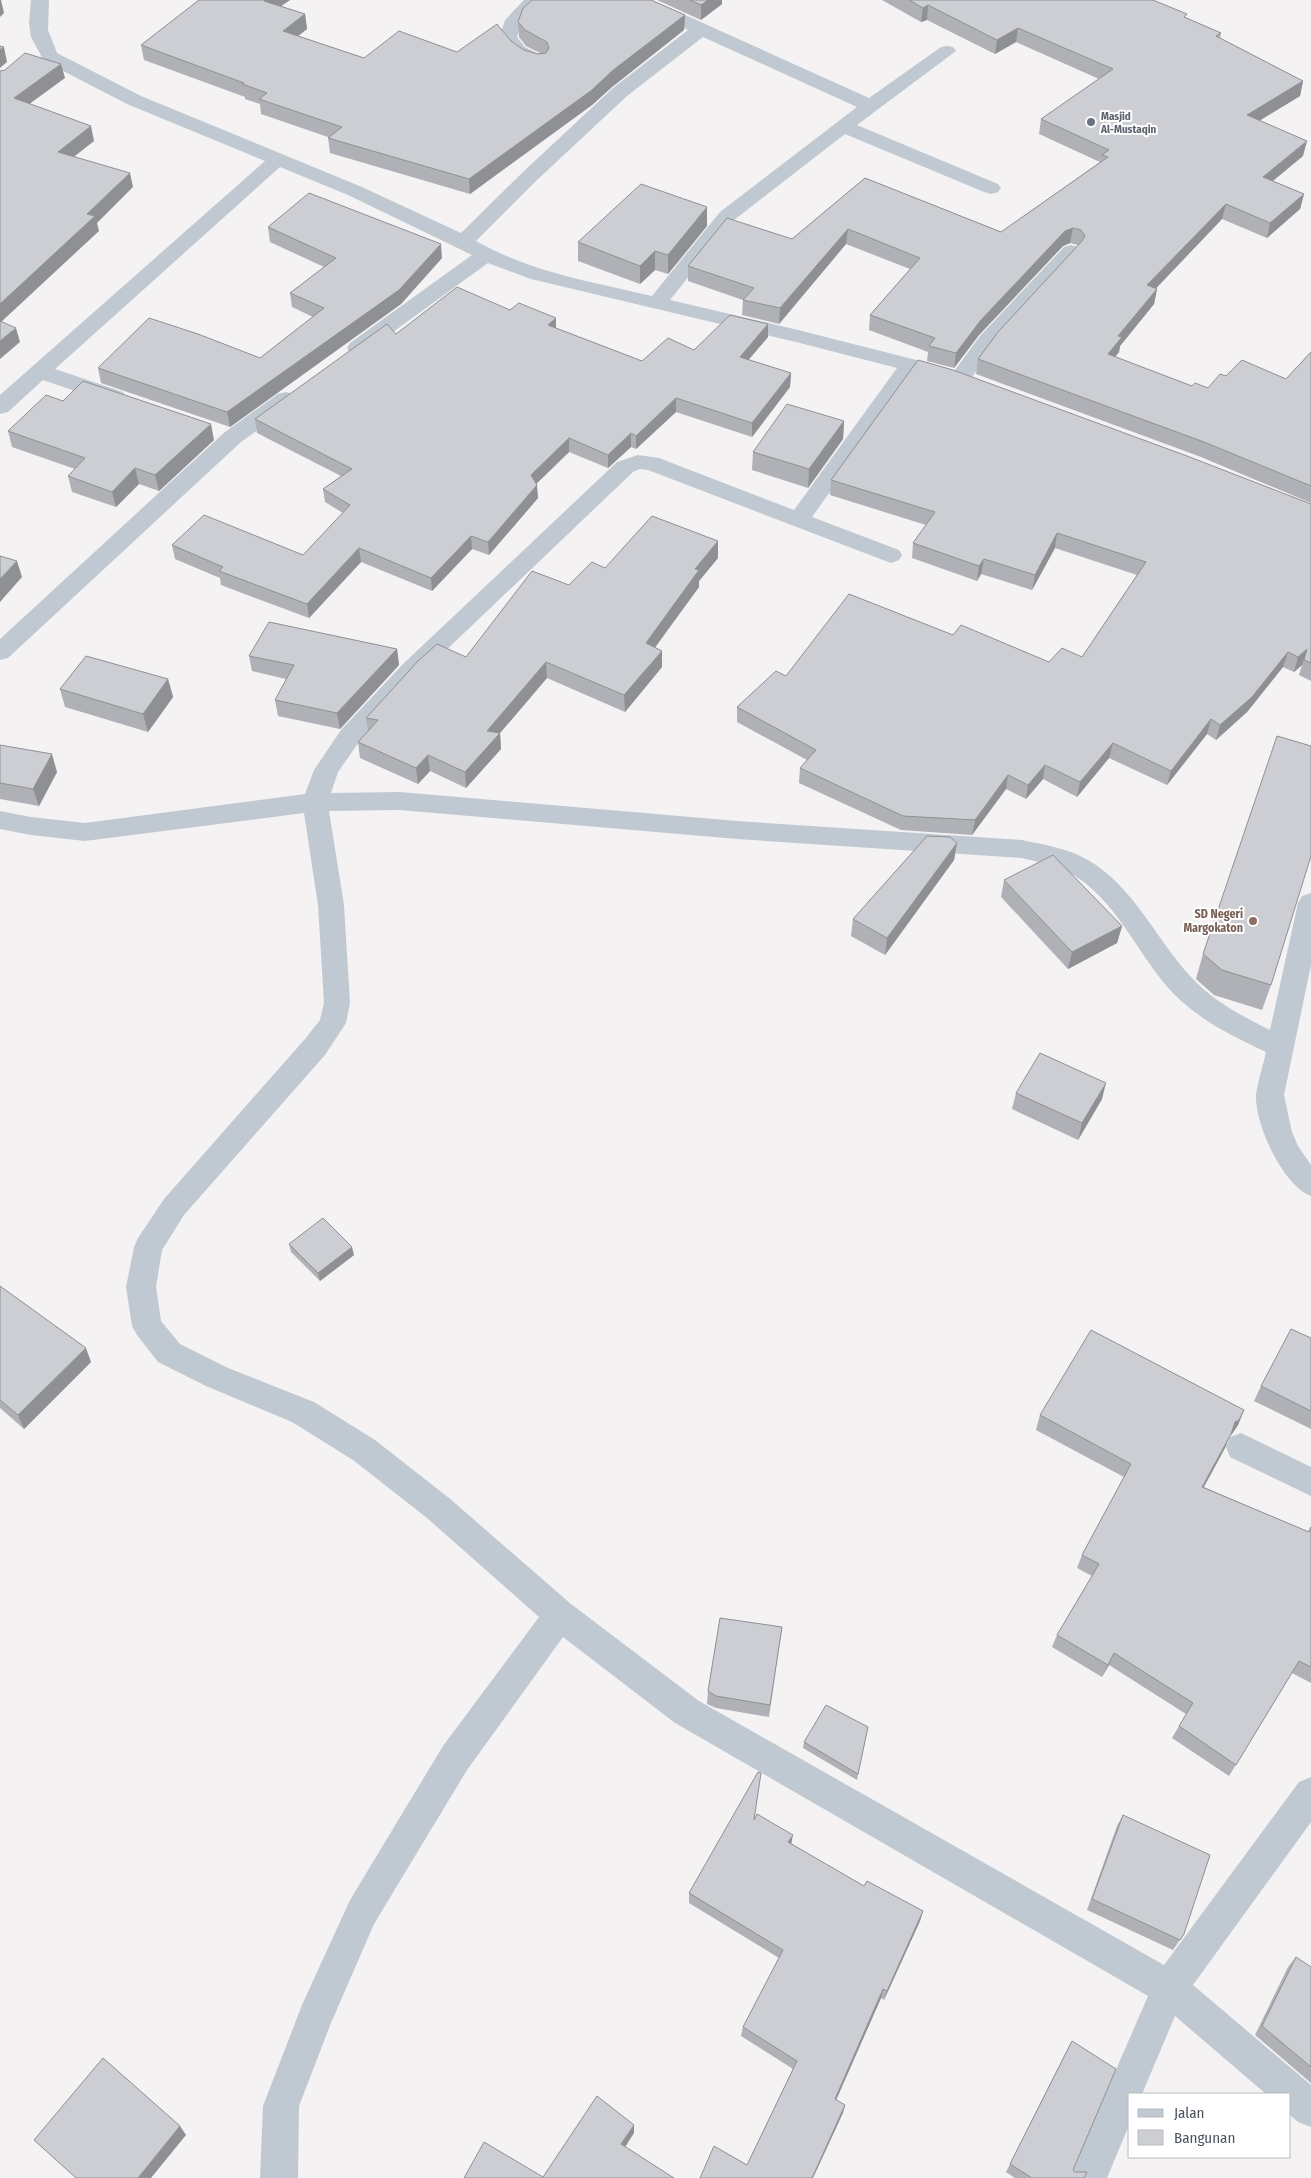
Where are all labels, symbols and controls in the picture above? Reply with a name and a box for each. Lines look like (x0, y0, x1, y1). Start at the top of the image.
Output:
place label: Masjid Al-Mustaqin (1100, 110, 1157, 136)
marker: Masjid Al-Mustaqin (1085, 116, 1097, 128)
place label: SD Negeri Margokaton (1183, 907, 1243, 935)
marker: SD Negeri Margokaton (1247, 915, 1259, 927)
legend (1128, 2093, 1291, 2158)
text: Jalan (1174, 2104, 1204, 2122)
text: Bangunan (1174, 2129, 1235, 2147)

